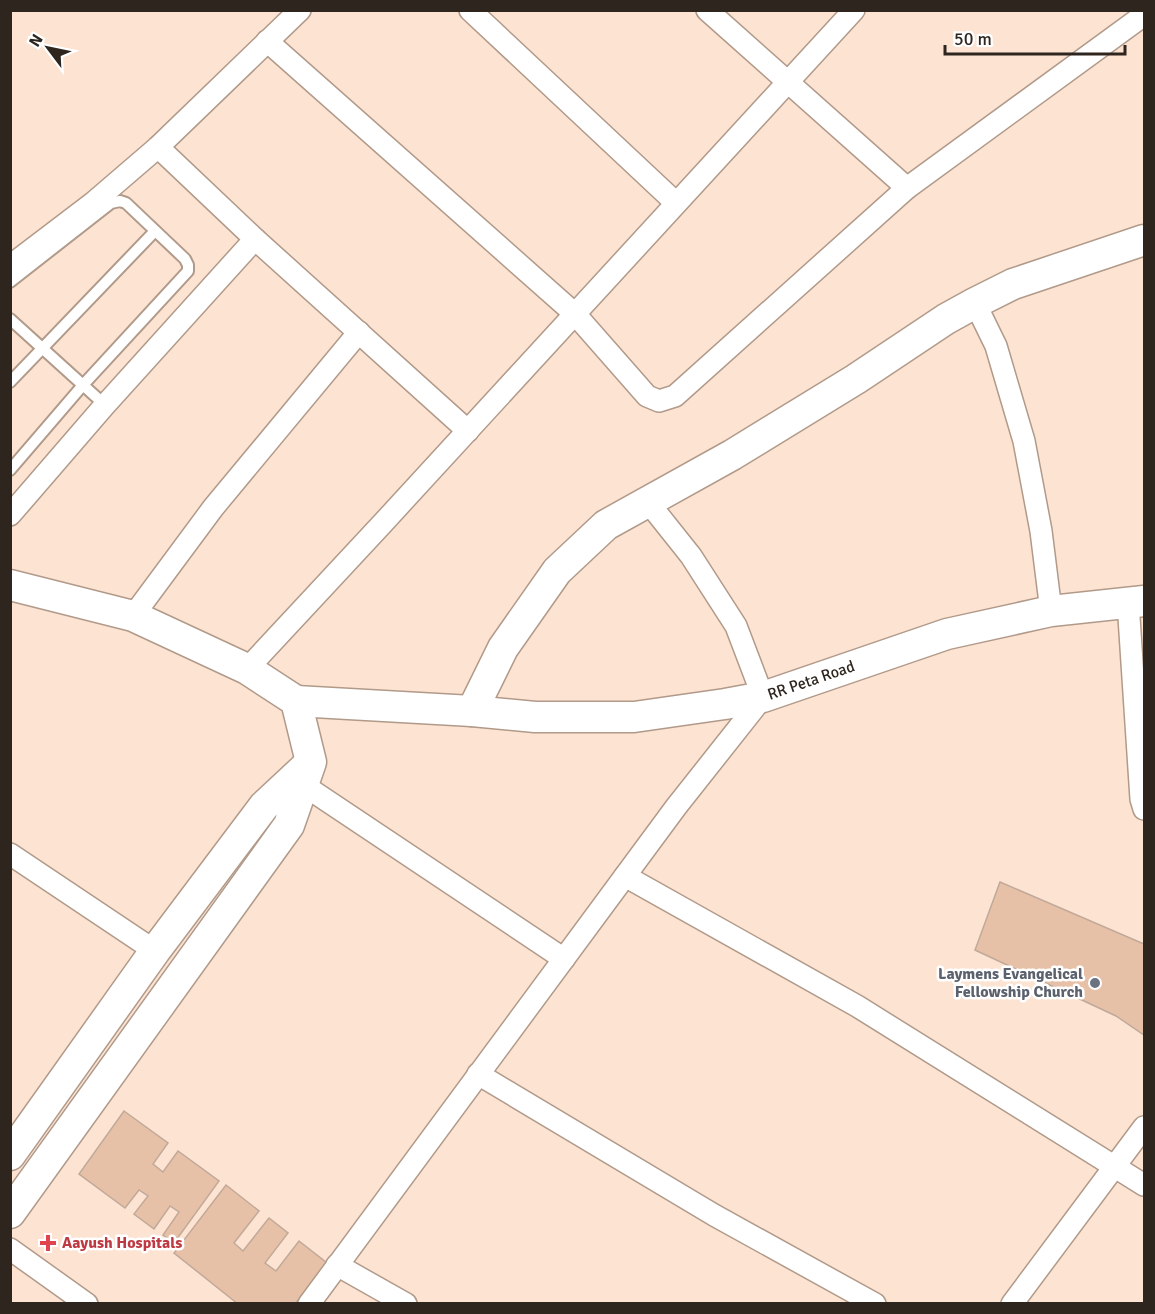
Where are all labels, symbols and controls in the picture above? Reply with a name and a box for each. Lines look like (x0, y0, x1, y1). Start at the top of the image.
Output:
north arrow (18, 18, 78, 78)
scale bar (945, 18, 1125, 56)
text: 50 m (954, 28, 992, 50)
text: N (25, 31, 48, 51)
street label: RR Peta Road (765, 656, 857, 705)
place label: Laymens Evangelical Fellowship Church (938, 964, 1083, 1002)
marker: Laymens Evangelical Fellowship Church (1088, 976, 1102, 990)
place label: Aayush Hospitals (62, 1233, 182, 1253)
marker: Aayush Hospitals (39, 1234, 57, 1252)

